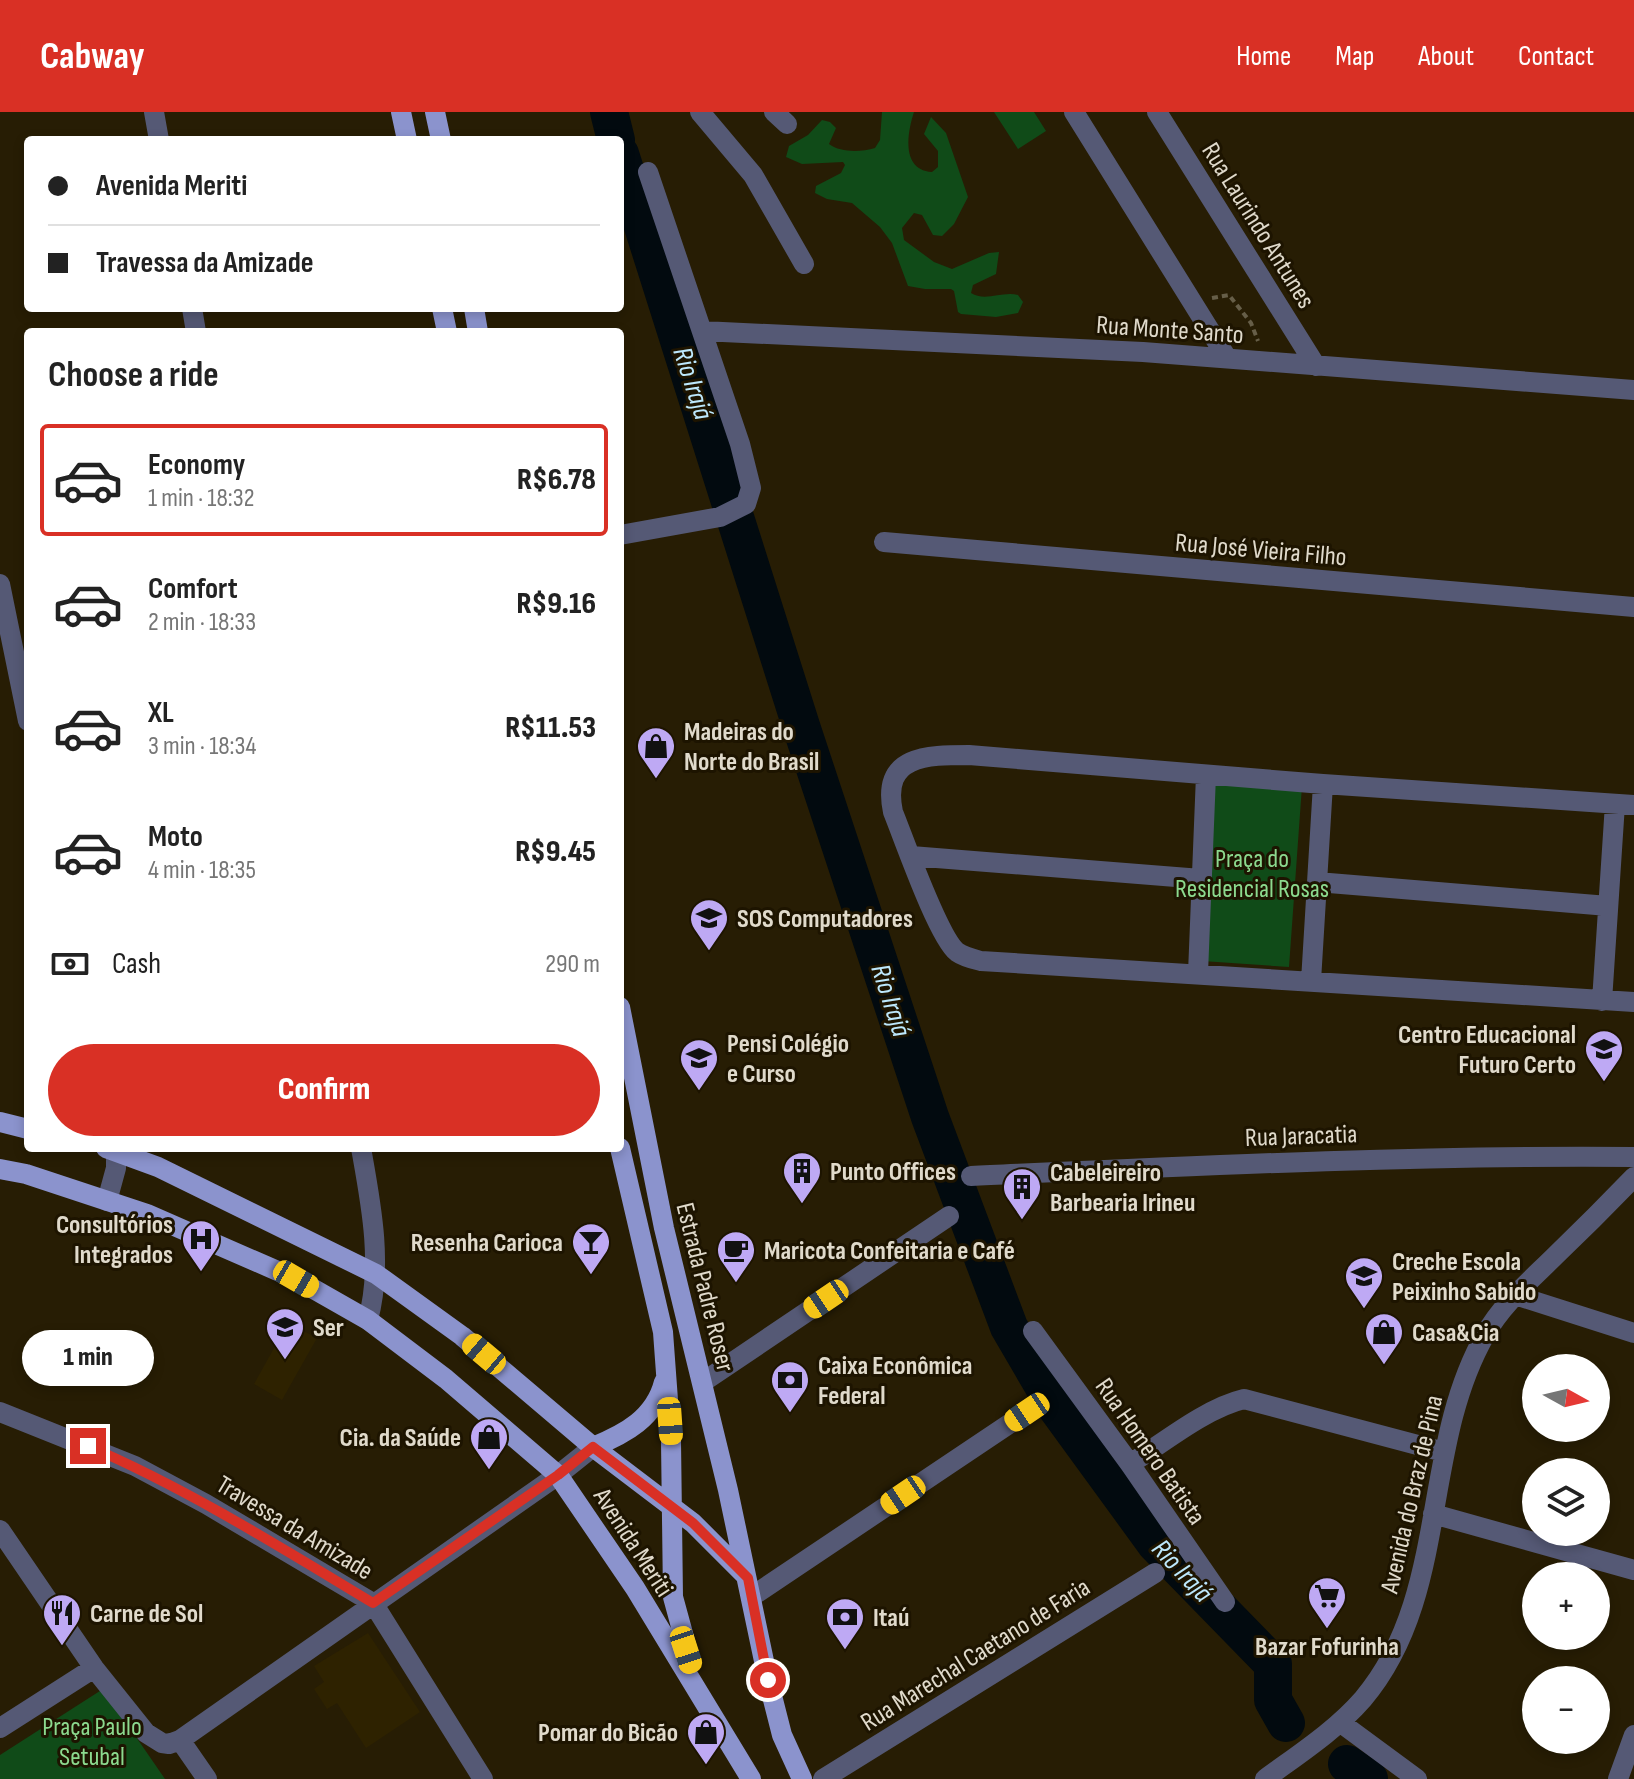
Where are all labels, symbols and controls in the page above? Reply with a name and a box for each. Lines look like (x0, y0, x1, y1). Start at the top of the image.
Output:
text: Cabway (40, 34, 145, 79)
text: Home (1236, 40, 1291, 73)
text: Map (1335, 40, 1374, 73)
text: About (1418, 40, 1474, 73)
text: Contact (1518, 40, 1594, 73)
street label: Rua Laurindo Antunes (1194, 137, 1321, 314)
text: Avenida Meriti (96, 168, 247, 204)
text: Travessa da Amizade (96, 245, 314, 281)
street label: Rua Monte Santo (1095, 310, 1245, 351)
water label: Rio Irajá (665, 343, 720, 424)
text: Choose a ride (48, 354, 219, 397)
icon: car (52, 444, 124, 516)
text: Economy (148, 447, 245, 483)
text: R$6.78 (517, 462, 596, 498)
text: 1 min · 18:32 (148, 483, 254, 514)
street label: Rua José Vieira Filho (1174, 528, 1348, 573)
icon: car (52, 568, 124, 640)
text: Comfort (148, 571, 238, 607)
text: R$9.16 (517, 586, 596, 622)
text: 2 min · 18:33 (148, 607, 256, 638)
icon: car (52, 692, 124, 764)
text: XL (148, 695, 174, 731)
text: R$11.53 (505, 710, 596, 746)
place label: Madeiras do Norte do Brasil (684, 717, 819, 778)
shop icon: Madeiras do Norte do Brasil (635, 725, 677, 780)
text: 3 min · 18:34 (148, 731, 256, 762)
icon: car (52, 816, 124, 888)
text: Moto (148, 819, 203, 855)
text: R$9.45 (515, 834, 596, 870)
park label: Praça do Residencial Rosas (1175, 844, 1329, 905)
text: 4 min · 18:35 (148, 855, 256, 886)
school or university icon: SOS Computadores (688, 897, 730, 952)
place label: SOS Computadores (737, 904, 913, 935)
icon: cash (48, 942, 92, 986)
text: Cash (112, 946, 161, 982)
text: 290 m (545, 949, 600, 980)
water label: Rio Irajá (863, 960, 918, 1041)
place label: Centro Educacional Futuro Certo (1398, 1020, 1576, 1081)
school or university icon: Centro Educacional Futuro Certo (1583, 1028, 1625, 1083)
place label: Pensi Colégio e Curso (727, 1029, 849, 1090)
school or university icon: Pensi Colégio e Curso (678, 1037, 720, 1092)
button: Confirm (48, 1044, 600, 1136)
street label: Rua Jaracatia (1244, 1119, 1358, 1154)
building icon: Punto Offices (781, 1150, 823, 1205)
place label: Punto Offices (830, 1157, 956, 1188)
place label: Cabeleireiro Barbearia Irineu (1050, 1158, 1195, 1219)
building icon: Cabeleireiro Barbearia Irineu (1001, 1166, 1043, 1221)
street label: Estrada Padre Roser (669, 1200, 741, 1376)
place label: Consultórios Integrados (56, 1210, 173, 1271)
hospital icon: Consultórios Integrados (180, 1218, 222, 1273)
bar icon: Resenha Carioca (570, 1221, 612, 1276)
place label: Resenha Carioca (411, 1228, 563, 1259)
cafe icon: Maricota Confeitaria e Café (715, 1229, 757, 1284)
place label: Maricota Confeitaria e Café (764, 1236, 1015, 1267)
place label: Creche Escola Peixinho Sabido (1392, 1247, 1536, 1308)
school or university icon: Creche Escola Peixinho Sabido (1343, 1255, 1385, 1310)
car (269, 1257, 323, 1301)
car (799, 1276, 853, 1322)
school or university icon: Ser (264, 1306, 306, 1361)
shop icon: Casa&Cia (1363, 1311, 1405, 1366)
place label: Ser (313, 1313, 344, 1344)
place label: Casa&Cia (1412, 1318, 1499, 1349)
car (458, 1329, 510, 1379)
callout: 1 min (22, 1330, 154, 1386)
text: 1 min (63, 1342, 113, 1373)
place label: Caixa Econômica Federal (818, 1351, 972, 1412)
north arrow (1522, 1354, 1610, 1442)
map controls (1522, 1354, 1610, 1754)
bank icon: Caixa Econômica Federal (769, 1359, 811, 1414)
street label: Rua Homero Batista (1088, 1373, 1212, 1531)
car (1000, 1389, 1054, 1435)
street label: Avenida do Braz de Pina (1374, 1392, 1450, 1597)
car (656, 1396, 684, 1446)
shop icon: Cia. da Saúde (468, 1416, 510, 1471)
place label: Cia. da Saúde (340, 1423, 461, 1454)
route end (70, 1428, 106, 1464)
button: layers (1522, 1458, 1610, 1546)
street label: Travessa da Amizade (210, 1469, 378, 1587)
car (876, 1472, 930, 1518)
street label: Avenida Meriti (586, 1482, 679, 1603)
water label: Rio Irajá (1145, 1533, 1220, 1610)
button: + (1522, 1562, 1610, 1650)
street label: Rua Marechal Caetano de Faria (856, 1572, 1096, 1738)
supermarket icon: Bazar Fofurinha (1306, 1575, 1348, 1630)
restaurant icon: Carne de Sol (41, 1592, 83, 1647)
bank icon: Itaú (824, 1596, 866, 1651)
place label: Carne de Sol (90, 1599, 203, 1630)
place label: Itaú (873, 1603, 909, 1634)
car (667, 1623, 705, 1677)
place label: Bazar Fofurinha (1255, 1632, 1399, 1663)
route start (750, 1662, 786, 1698)
button: − (1522, 1666, 1610, 1754)
shop icon: Pomar do Bicão (685, 1711, 727, 1766)
park label: Praça Paulo Setubal (42, 1712, 142, 1773)
place label: Pomar do Bicão (538, 1718, 678, 1749)

